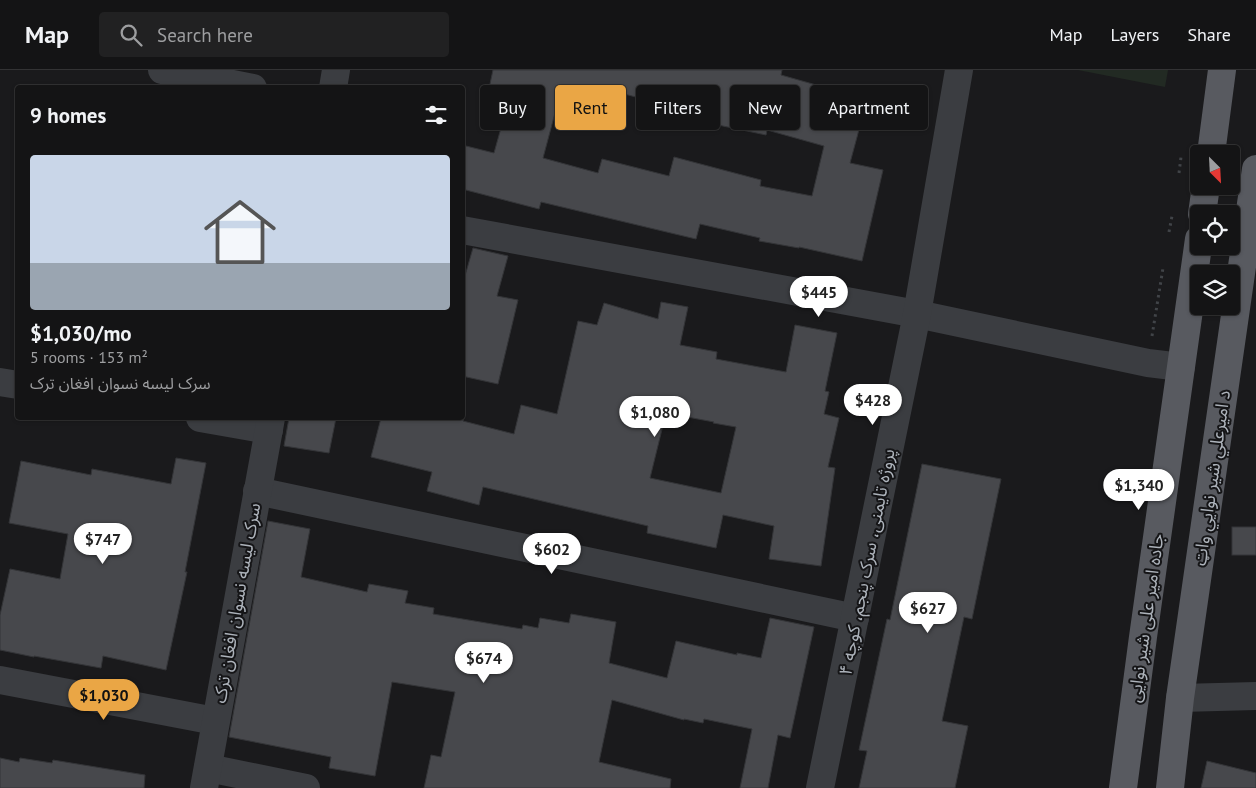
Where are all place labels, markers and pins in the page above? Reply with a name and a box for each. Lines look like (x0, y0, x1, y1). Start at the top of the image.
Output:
pin: $445 (789, 276, 849, 318)
pin: $428 (843, 384, 903, 426)
pin: $1,080 (614, 396, 696, 438)
pin: $1,340 (1098, 468, 1180, 511)
pin: $747 (73, 522, 133, 565)
pin: $602 (522, 532, 582, 575)
pin: $627 (898, 592, 958, 634)
pin: $674 (454, 642, 514, 684)
pin: $1,030 (63, 678, 145, 721)

